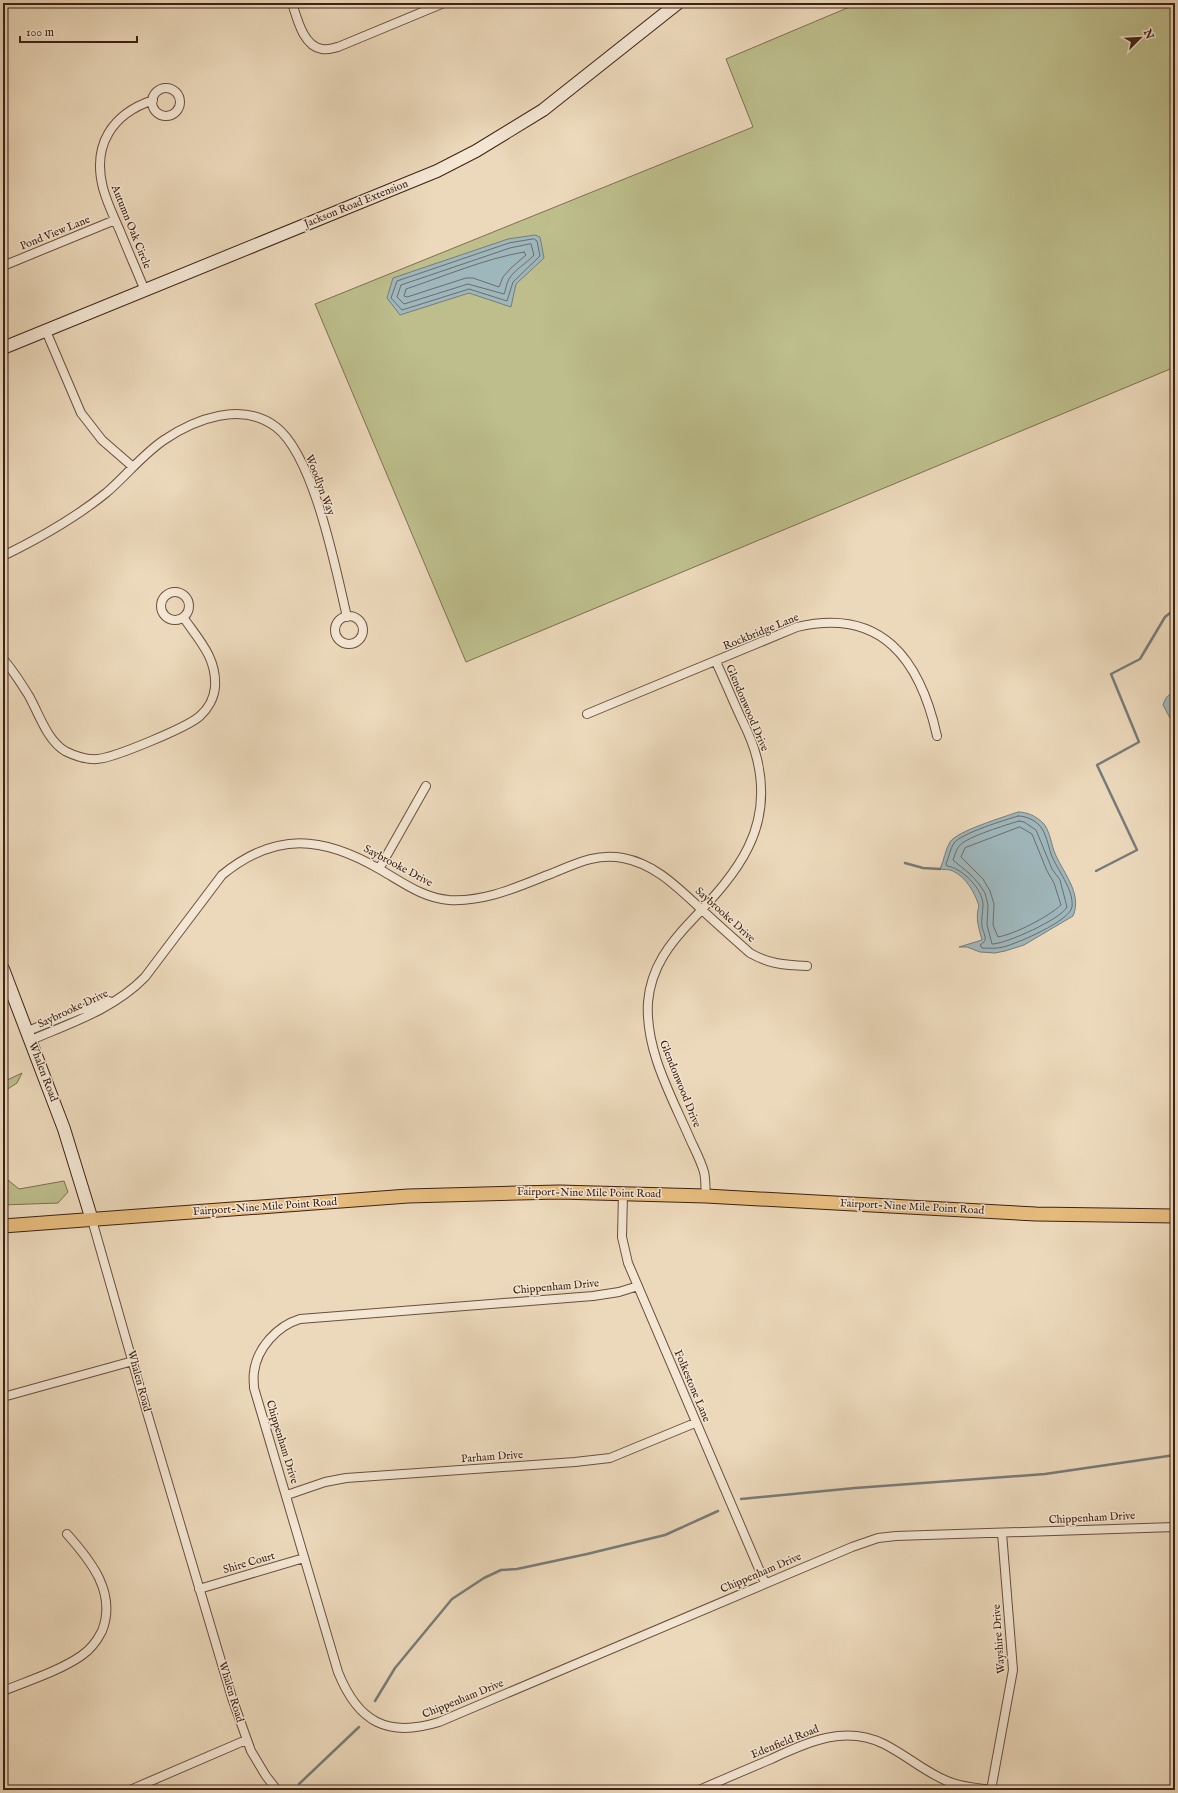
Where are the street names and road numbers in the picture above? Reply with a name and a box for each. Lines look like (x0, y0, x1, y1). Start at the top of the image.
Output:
street label: Jackson Road Extension (300, 177, 410, 232)
street label: Autumn Oak Circle (107, 182, 154, 271)
street label: Pond View Lane (18, 213, 92, 253)
street label: Woodlyn Way (302, 453, 338, 518)
street label: Rockbridge Lane (721, 610, 801, 654)
street label: Glendonwood Drive (722, 662, 772, 754)
street label: Saybrooke Drive (361, 842, 435, 890)
street label: Saybrooke Drive (692, 884, 758, 946)
street label: Saybrooke Drive (35, 987, 111, 1031)
street label: Glendonwood Drive (656, 1038, 704, 1130)
street label: Whalen Road (25, 1040, 61, 1104)
street label: Fairport-Nine Mile Point Road (517, 1185, 662, 1201)
street label: Fairport-Nine Mile Point Road (192, 1195, 338, 1219)
street label: Fairport-Nine Mile Point Road (839, 1196, 985, 1218)
street label: Chippenham Drive (512, 1276, 600, 1298)
street label: Folkestone Lane (671, 1348, 713, 1424)
street label: Whalen Road (124, 1349, 154, 1413)
street label: Chippenham Drive (263, 1399, 301, 1485)
street label: Parham Drive (461, 1448, 523, 1466)
street label: Chippenham Drive (1048, 1509, 1136, 1527)
street label: Shire Court (221, 1549, 277, 1577)
street label: Chippenham Drive (718, 1550, 804, 1596)
street label: Wayshire Drive (990, 1604, 1008, 1674)
street label: Whalen Road (215, 1660, 247, 1724)
street label: Chippenham Drive (420, 1676, 506, 1722)
street label: Edenfield Road (749, 1722, 821, 1762)

